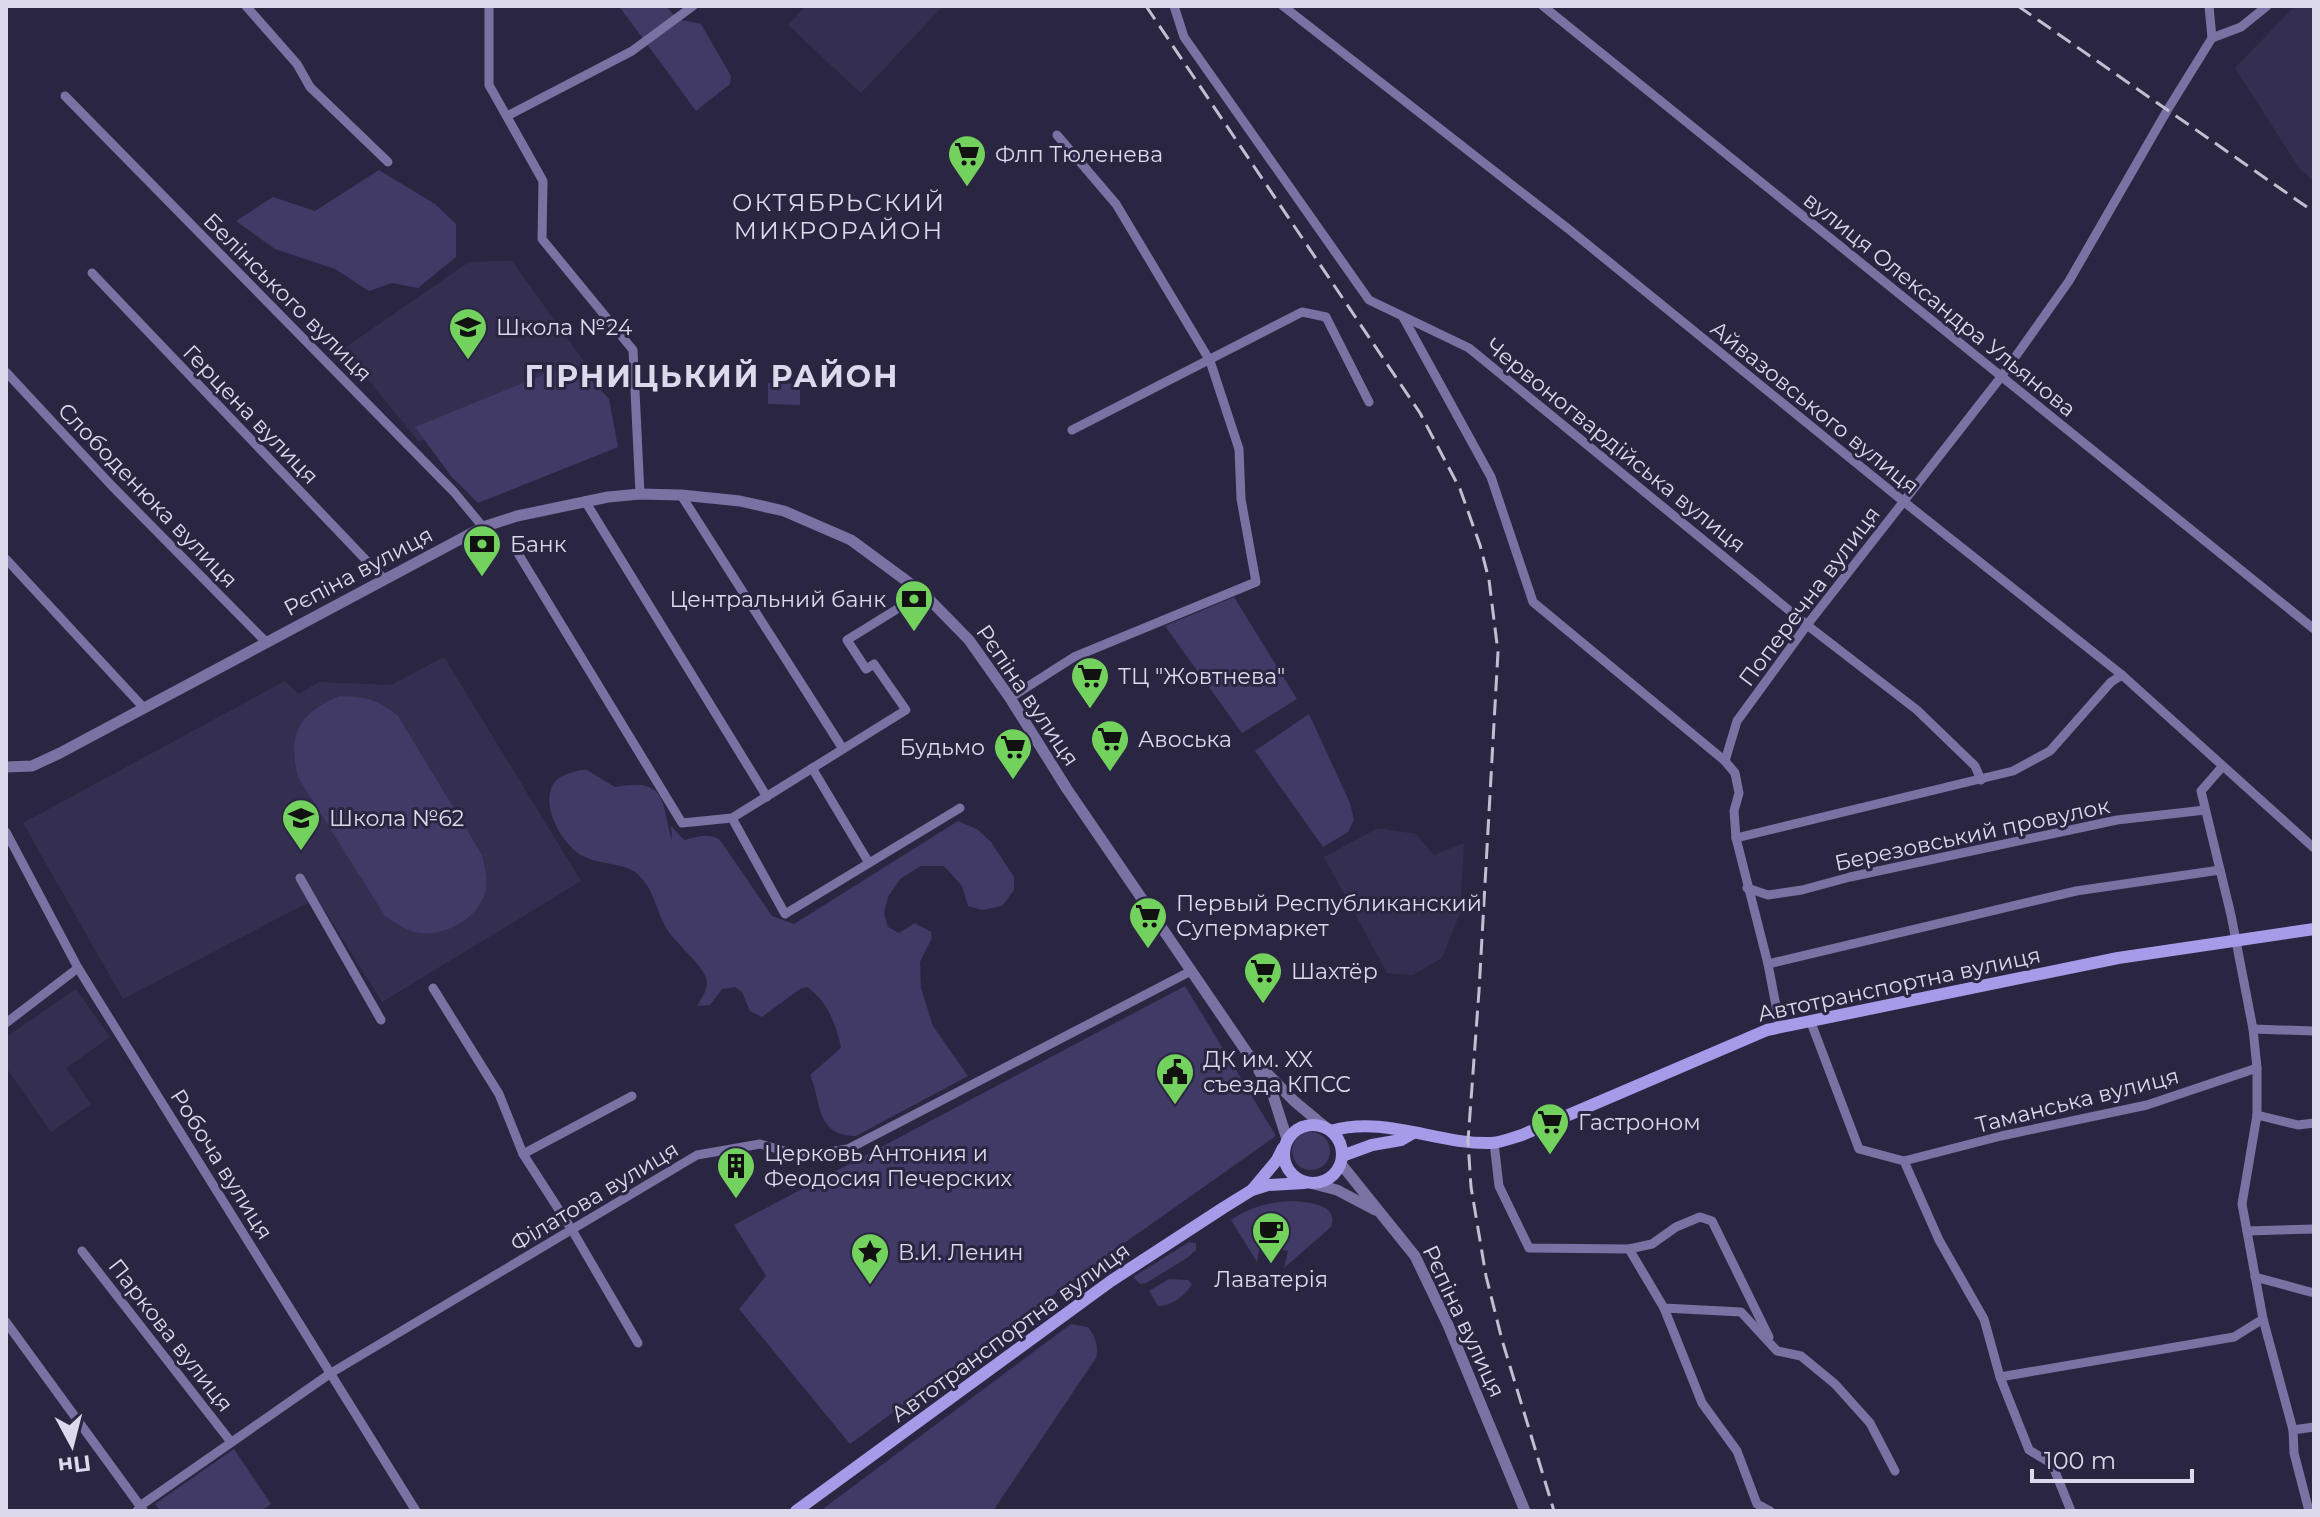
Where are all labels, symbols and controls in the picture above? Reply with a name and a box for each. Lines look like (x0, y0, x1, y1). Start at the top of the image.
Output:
supermarket icon: Флп Тюленева (946, 133, 988, 188)
place label: Флп Тюленева (995, 141, 1163, 168)
street label: вулиця Олександра Ульянова (1798, 186, 2081, 423)
district label: ОКТЯБРЬСКИЙ МИКРОРАЙОН (732, 188, 946, 245)
street label: Белінського вулиця (198, 207, 378, 387)
school or university icon: Школа №24 (447, 306, 489, 361)
place label: Школа №24 (496, 314, 633, 341)
street label: Айвазовського вулиця (1705, 315, 1924, 500)
street label: Червоногвардійська вулиця (1480, 332, 1751, 559)
street label: Герцена вулиця (177, 339, 324, 490)
district label: ГІРНИЦЬКИЙ РАЙОН (524, 358, 900, 395)
street label: Слободенюка вулиця (52, 397, 243, 594)
street label: Поперечна вулиця (1733, 501, 1886, 692)
street label: Рєпіна вулиця (279, 521, 437, 622)
bank icon: Банк (461, 523, 503, 578)
place label: Банк (510, 531, 567, 558)
bank icon: Центральний банк (893, 578, 935, 633)
place label: Центральний банк (669, 586, 886, 613)
street label: Рєпіна вулиця (970, 619, 1085, 771)
supermarket icon: ТЦ "Жовтнева" (1069, 655, 1111, 710)
place label: ТЦ "Жовтнева" (1118, 663, 1285, 690)
supermarket icon: Авоська (1089, 718, 1131, 773)
supermarket icon: Будьмо (992, 726, 1034, 781)
place label: Авоська (1138, 726, 1232, 753)
place label: Будьмо (900, 734, 985, 761)
street label: Березовський провулок (1832, 792, 2112, 877)
school or university icon: Школа №62 (280, 797, 322, 852)
place label: Школа №62 (329, 805, 464, 832)
place label: Первый Республиканский Супермаркет (1176, 890, 1482, 942)
supermarket icon: Первый Республиканский Супермаркет (1127, 895, 1169, 950)
street label: Автотранспортна вулиця (1755, 941, 2043, 1028)
supermarket icon: Шахтёр (1242, 950, 1284, 1005)
place label: Шахтёр (1291, 958, 1378, 985)
place label: ДК им. XX съезда КПСС (1203, 1046, 1351, 1098)
public building icon: ДК им. XX съезда КПСС (1154, 1051, 1196, 1106)
street label: Таманська вулиця (1973, 1062, 2182, 1139)
street label: Робоча вулиця (165, 1084, 279, 1244)
supermarket icon: Гастроном (1529, 1101, 1571, 1156)
place label: Гастроном (1578, 1109, 1701, 1136)
street label: Філатова вулиця (505, 1136, 683, 1257)
place label: Церковь Антония и Феодосия Печерских (764, 1140, 1013, 1192)
building icon: Церковь Антония и Феодосия Печерских (715, 1145, 757, 1200)
cafe icon: Лаватерія (1250, 1210, 1292, 1265)
place icon: В.И. Ленин (849, 1231, 891, 1286)
street label: Автотранспортна вулиця (886, 1237, 1135, 1428)
place label: В.И. Ленин (898, 1239, 1023, 1266)
street label: Рєпіна вулиця (1416, 1241, 1511, 1402)
street label: Паркова вулиця (102, 1253, 239, 1417)
place label: Лаватерія (1214, 1266, 1328, 1293)
north arrow (32, 1405, 112, 1485)
scale bar (2032, 1433, 2192, 1483)
text: 100 m (2044, 1446, 2116, 1475)
text: Пн (56, 1449, 92, 1480)

